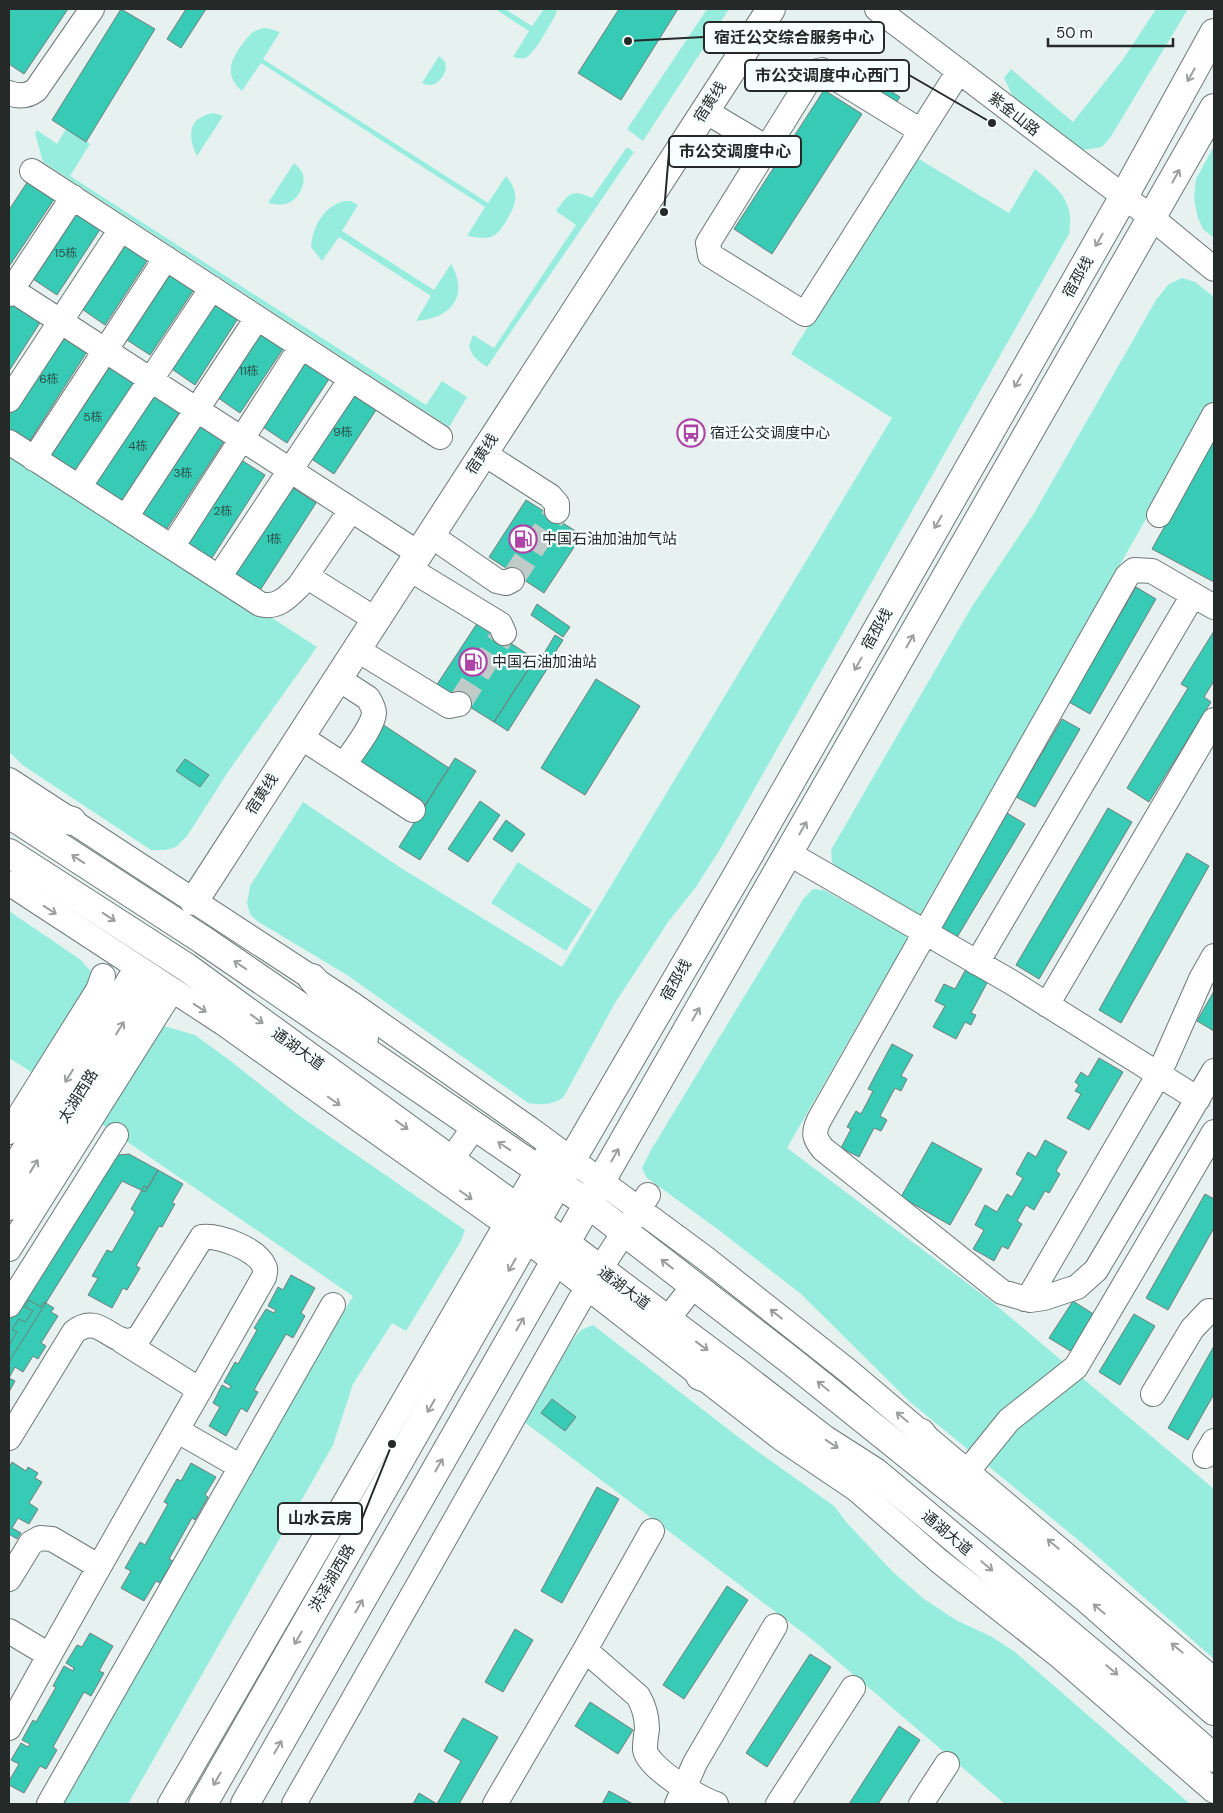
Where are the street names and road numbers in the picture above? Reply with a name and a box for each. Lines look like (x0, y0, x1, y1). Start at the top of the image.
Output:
street label: 宿黄线 (689, 78, 731, 126)
street label: 紫金山路 (984, 88, 1044, 140)
street label: 宿邳线 (1058, 253, 1098, 301)
street label: 宿黄线 (461, 430, 503, 478)
street label: 宿邳线 (857, 605, 897, 653)
street label: 宿黄线 (241, 770, 283, 818)
street label: 宿邳线 (656, 956, 696, 1004)
street label: 通湖大道 (268, 1023, 328, 1075)
street label: 太湖西路 (54, 1065, 102, 1127)
street label: 通湖大道 (594, 1262, 654, 1314)
street label: 通湖大道 (918, 1506, 976, 1560)
street label: 洪泽湖西路 (305, 1541, 359, 1615)

